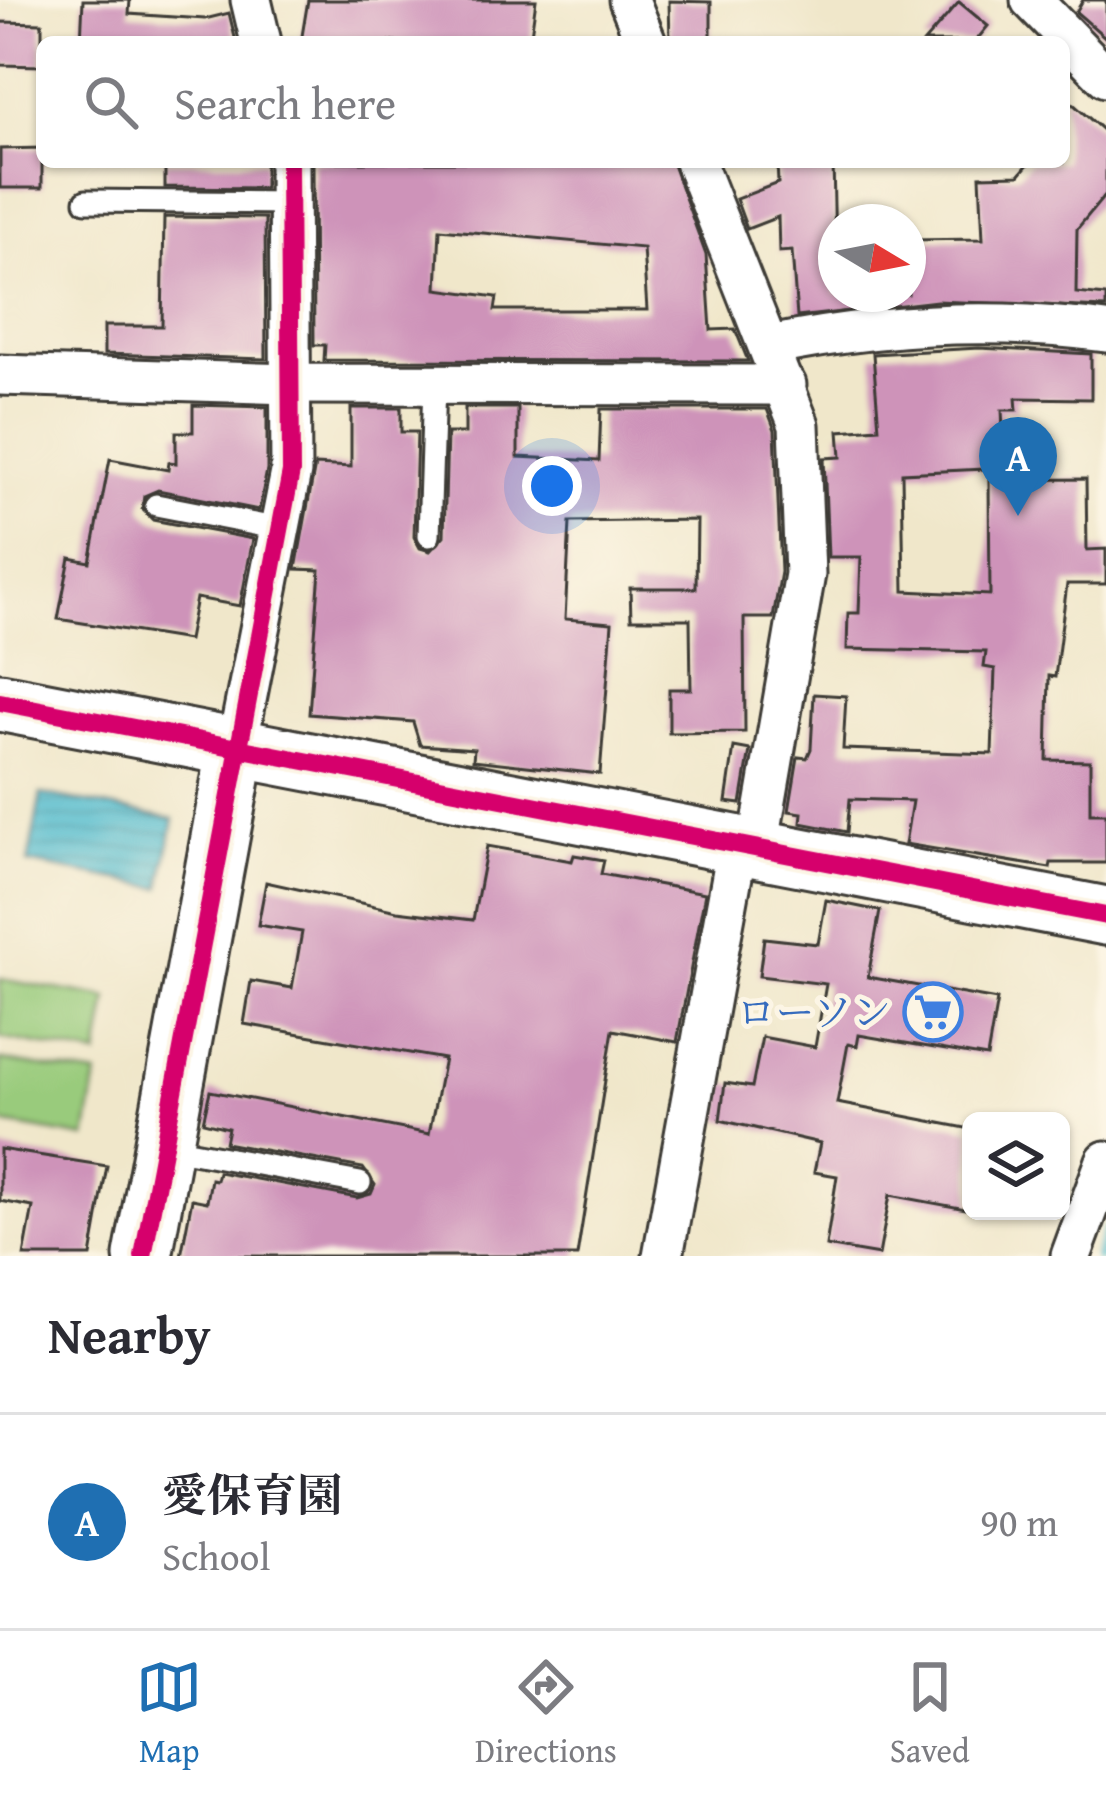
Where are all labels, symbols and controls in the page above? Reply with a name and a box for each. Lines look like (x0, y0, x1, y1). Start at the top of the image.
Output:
search box (36, 36, 1070, 168)
icon: search (78, 69, 144, 135)
text: Search here (174, 70, 396, 135)
north arrow (818, 204, 926, 312)
pin: A (979, 417, 1057, 516)
your location (522, 456, 582, 516)
supermarket icon: ローソン (902, 981, 964, 1043)
place label: ローソン (737, 983, 891, 1040)
map controls (962, 1112, 1070, 1220)
button: layers (962, 1112, 1070, 1220)
text: Nearby (48, 1297, 211, 1372)
text: 愛保育園 (162, 1462, 342, 1527)
text: A (75, 1493, 99, 1550)
text: 90 m (980, 1493, 1058, 1550)
text: School (162, 1527, 270, 1584)
tab: Map (136, 1654, 202, 1774)
tab: Directions (475, 1654, 617, 1774)
tab: Saved (890, 1654, 970, 1774)

